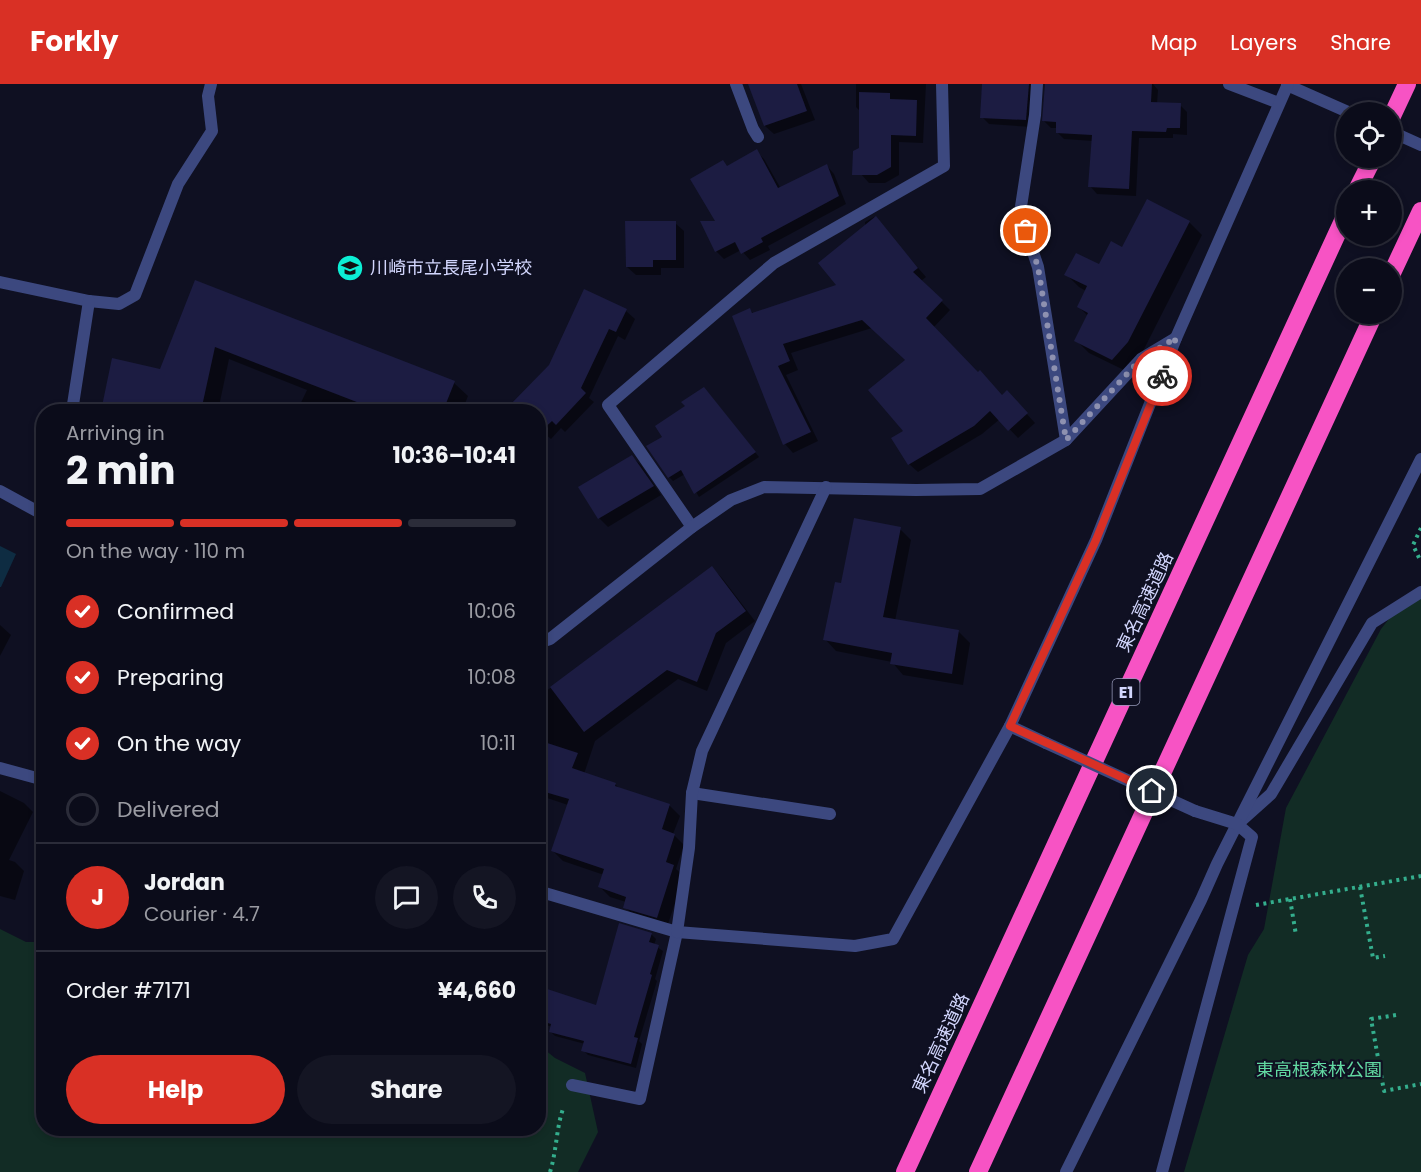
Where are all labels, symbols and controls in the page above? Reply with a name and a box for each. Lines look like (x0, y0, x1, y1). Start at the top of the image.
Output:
text: Forkly (30, 22, 118, 61)
text: Map (1151, 28, 1197, 57)
text: Layers (1230, 28, 1297, 57)
text: Share (1330, 28, 1391, 57)
map controls (1336, 102, 1402, 324)
button: locate (1336, 102, 1402, 168)
button: + (1336, 180, 1402, 246)
pin (1000, 205, 1051, 256)
icon: bag (1009, 214, 1042, 247)
school or university icon: 川崎市立長尾小学校 (335, 253, 365, 283)
place label: 川崎市立長尾小学校 (370, 255, 532, 280)
button: − (1336, 258, 1402, 324)
courier (1132, 346, 1192, 406)
icon: bike (1146, 360, 1179, 393)
text: Arriving in (66, 419, 165, 447)
text: 10:36–10:41 (392, 440, 516, 471)
text: 2 min (66, 443, 176, 498)
text: On the way · 110 m (66, 537, 245, 565)
street label: 東名高速道路 (1110, 548, 1179, 656)
icon: check (66, 595, 99, 628)
text: Confirmed (117, 596, 234, 627)
text: 10:06 (468, 597, 516, 625)
icon: check (66, 661, 99, 694)
text: Preparing (117, 662, 224, 693)
text: 10:08 (468, 663, 516, 691)
road number: E1 (1112, 679, 1140, 705)
icon: check (66, 727, 99, 760)
text: On the way (117, 728, 241, 759)
text: 10:11 (480, 729, 516, 757)
pin (1126, 765, 1177, 816)
icon: home (1135, 774, 1168, 807)
text: Delivered (117, 794, 220, 825)
button: chat (375, 866, 438, 929)
button: phone (453, 866, 516, 929)
text: Jordan (144, 867, 225, 898)
text: J (91, 882, 104, 913)
text: Courier · 4.7 (144, 900, 260, 928)
text: Order #7171 (66, 975, 191, 1006)
text: ¥4,660 (438, 975, 516, 1006)
street label: 東名高速道路 (906, 989, 975, 1097)
button: Help (66, 1055, 285, 1124)
button: Share (297, 1055, 516, 1124)
park label: 東高根森林公園 (1256, 1057, 1382, 1082)

